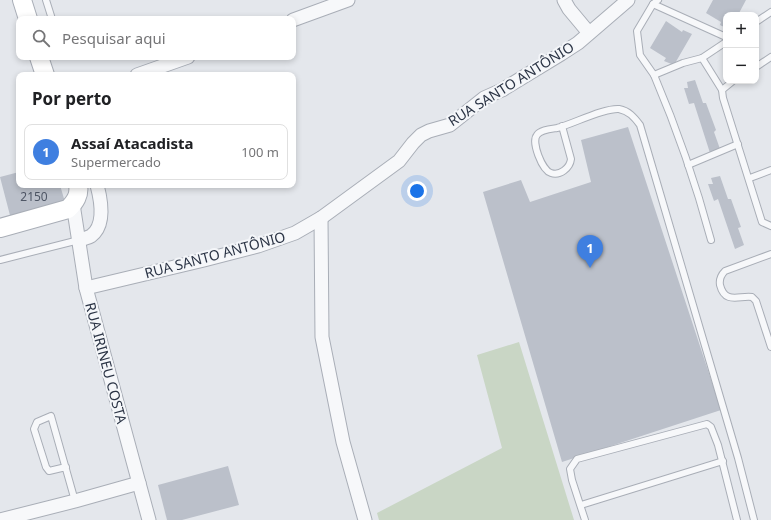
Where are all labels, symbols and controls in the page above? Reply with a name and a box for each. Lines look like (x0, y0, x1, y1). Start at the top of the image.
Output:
map controls (723, 12, 759, 84)
button: + (723, 12, 759, 48)
search box (16, 16, 296, 60)
icon: search (30, 27, 52, 49)
text: Pesquisar aqui (62, 28, 166, 48)
street label: RUA SANTO ANTÔNIO (444, 37, 577, 130)
button: − (723, 48, 759, 84)
text: Por perto (32, 87, 112, 110)
text: Assaí Atacadista (71, 133, 193, 153)
text: 1 (42, 143, 50, 161)
text: 100 m (241, 143, 279, 161)
text: Supermercado (71, 153, 161, 171)
your location (407, 181, 427, 201)
house number: 2150 (20, 188, 48, 205)
street label: RUA SANTO ANTÔNIO (142, 227, 287, 282)
pin: 1 (577, 235, 603, 268)
street label: RUA IRINEU COSTA (81, 300, 132, 426)

